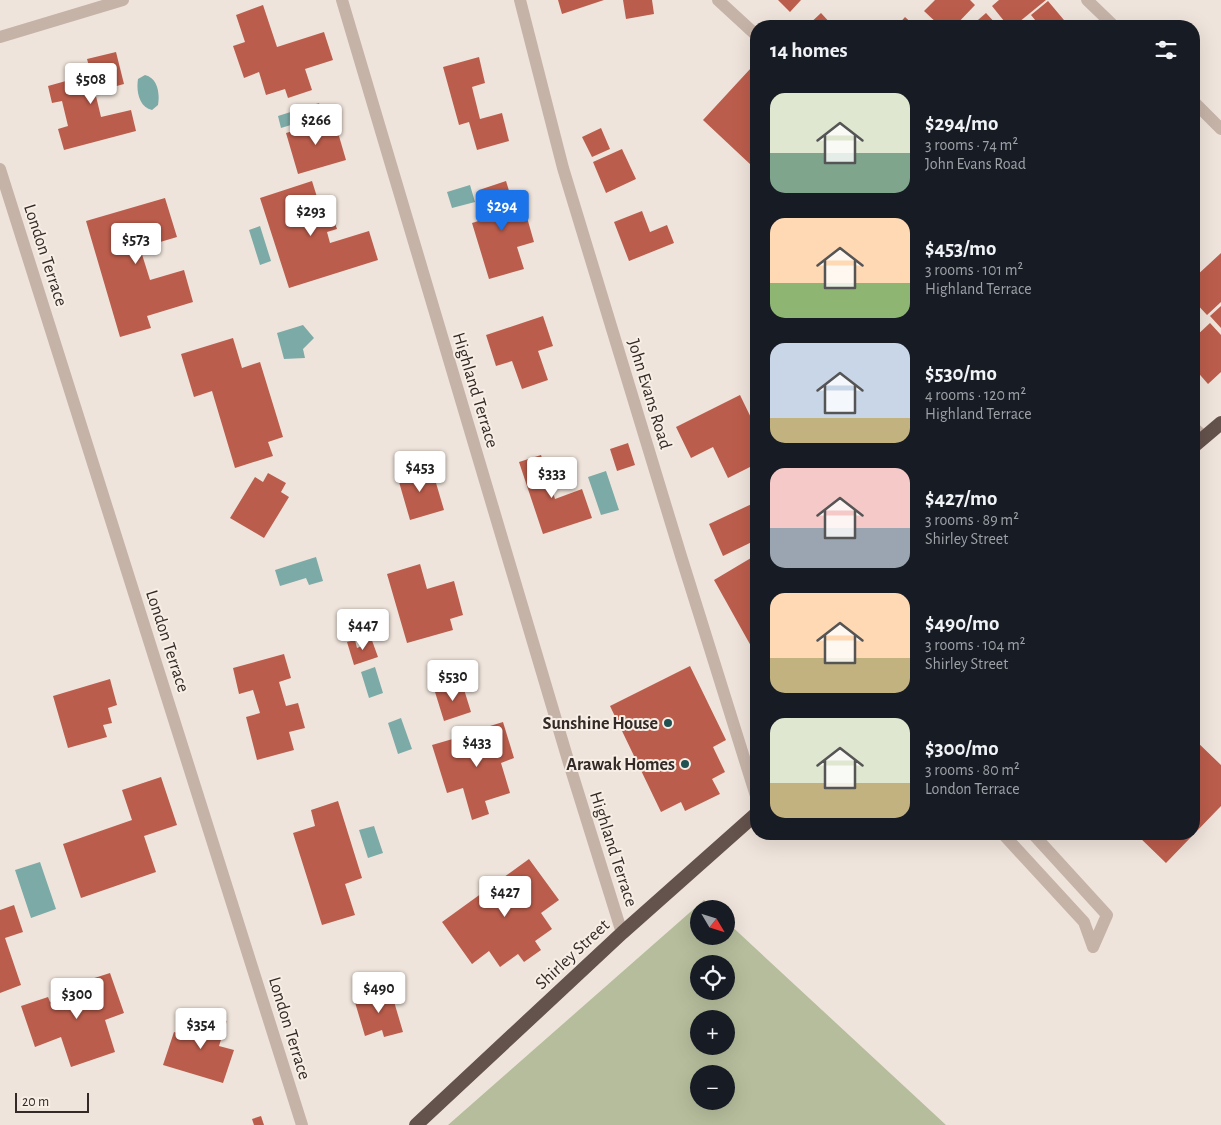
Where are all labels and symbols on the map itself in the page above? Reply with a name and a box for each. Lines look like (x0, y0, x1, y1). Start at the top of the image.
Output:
pin: $508 (61, 62, 121, 105)
pin: $266 (286, 104, 346, 146)
pin: $294 (472, 190, 532, 232)
pin: $293 (281, 194, 341, 237)
street label: London Terrace (20, 202, 70, 309)
pin: $573 (106, 222, 166, 265)
street label: Highland Terrace (449, 330, 501, 450)
street label: John Evans Road (624, 337, 674, 451)
pin: $453 (390, 450, 450, 493)
pin: $333 (522, 456, 582, 499)
street label: London Terrace (142, 588, 192, 695)
pin: $447 (333, 608, 393, 651)
pin: $530 (423, 660, 483, 702)
place label: Sunshine House (542, 715, 658, 733)
marker: Sunshine House (662, 717, 674, 729)
pin: $433 (447, 726, 507, 768)
place label: Arawak Homes (566, 756, 675, 774)
marker: Arawak Homes (679, 758, 691, 770)
street label: Highland Terrace (586, 790, 640, 909)
pin: $427 (475, 876, 535, 918)
north arrow (690, 900, 735, 945)
street label: Shirley Street (532, 916, 613, 993)
pin: $490 (349, 972, 409, 1014)
street label: London Terrace (265, 975, 313, 1082)
pin: $300 (47, 978, 107, 1020)
pin: $354 (171, 1008, 231, 1050)
scale bar (15, 1090, 89, 1113)

